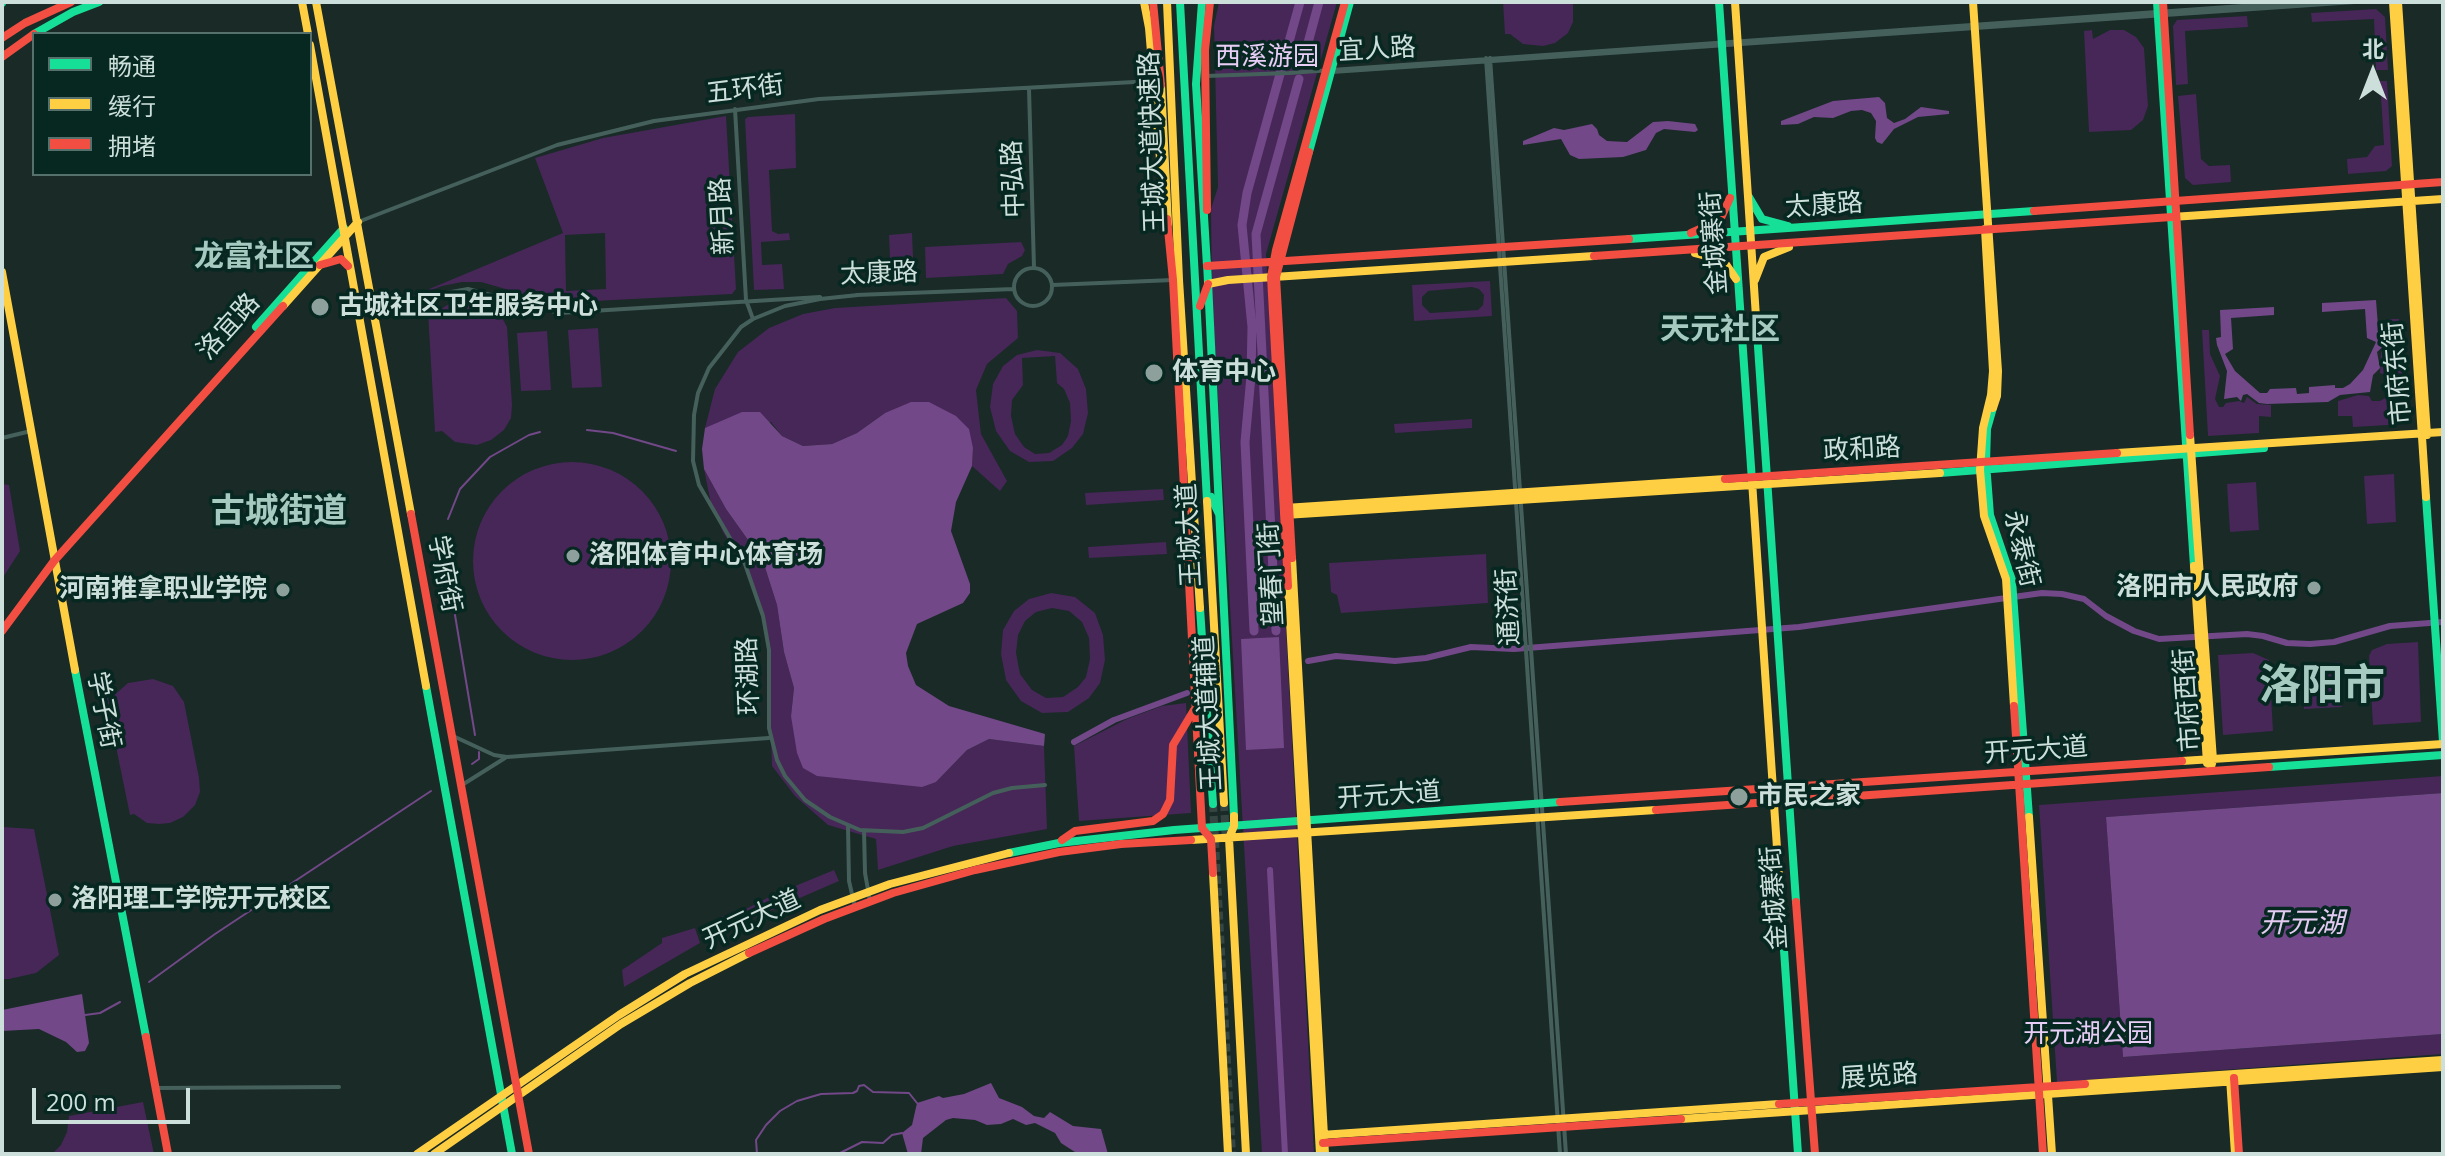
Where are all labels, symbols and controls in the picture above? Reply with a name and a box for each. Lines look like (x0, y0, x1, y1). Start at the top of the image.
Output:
legend (32, 32, 312, 176)
street label: 宜人路 (1337, 32, 1417, 68)
north arrow (2333, 32, 2413, 112)
text: 北 (2362, 33, 2384, 63)
park label: 西溪游园 (1215, 42, 1319, 74)
text: 畅通 (108, 49, 156, 82)
street label: 王城大道快速路 (1134, 51, 1172, 233)
street label: 五环街 (704, 70, 786, 110)
text: 缓行 (108, 89, 156, 122)
text: 拥堵 (108, 129, 156, 162)
street label: 中弘路 (997, 139, 1031, 219)
street label: 新月路 (705, 176, 741, 256)
street label: 太康路 (1784, 188, 1864, 224)
street label: 金城寨街 (1696, 190, 1734, 296)
district label: 龙富社区 (194, 239, 314, 275)
street label: 太康路 (839, 257, 919, 291)
street label: 洛宜路 (191, 288, 267, 366)
place label: 古城社区卫生服务中心 (338, 291, 598, 323)
marker: 古城社区卫生服务中心 (309, 296, 331, 318)
district label: 天元社区 (1660, 312, 1780, 348)
street label: 市府东街 (2378, 320, 2418, 426)
place label: 体育中心 (1172, 357, 1276, 389)
marker: 体育中心 (1143, 362, 1165, 384)
street label: 政和路 (1822, 432, 1902, 468)
street label: 王城大道 (1172, 482, 1208, 588)
district label: 古城街道 (211, 492, 347, 532)
street label: 永泰街 (1997, 507, 2045, 591)
street label: 望春门街 (1254, 521, 1290, 627)
street label: 学府街 (421, 533, 467, 615)
place label: 洛阳体育中心体育场 (589, 540, 823, 572)
marker: 洛阳体育中心体育场 (564, 547, 582, 565)
street label: 通济街 (1491, 567, 1527, 647)
place label: 洛阳市人民政府 (2116, 572, 2298, 604)
place label: 河南推拿职业学院 (59, 574, 267, 606)
marker: 洛阳市人民政府 (2305, 579, 2323, 597)
marker: 河南推拿职业学院 (274, 581, 292, 599)
street label: 王城大道辅道 (1189, 634, 1229, 792)
street label: 环湖路 (732, 636, 766, 716)
street label: 市府西街 (2169, 647, 2207, 753)
district label: 洛阳市 (2259, 662, 2385, 712)
street label: 学子街 (80, 669, 126, 751)
street label: 开元大道 (1983, 732, 2089, 770)
street label: 开元大道 (1336, 777, 1442, 815)
place label: 市民之家 (1757, 781, 1861, 813)
marker: 市民之家 (1728, 786, 1750, 808)
street label: 金城寨街 (1756, 845, 1794, 951)
place label: 洛阳理工学院开元校区 (71, 884, 331, 916)
street label: 开元大道 (698, 884, 806, 956)
marker: 洛阳理工学院开元校区 (46, 891, 64, 909)
water label: 开元湖 (2260, 907, 2344, 941)
park label: 开元湖公园 (2023, 1019, 2153, 1051)
street label: 展览路 (1839, 1059, 1919, 1095)
scale bar (36, 1072, 194, 1122)
text: 200 m (46, 1085, 116, 1118)

